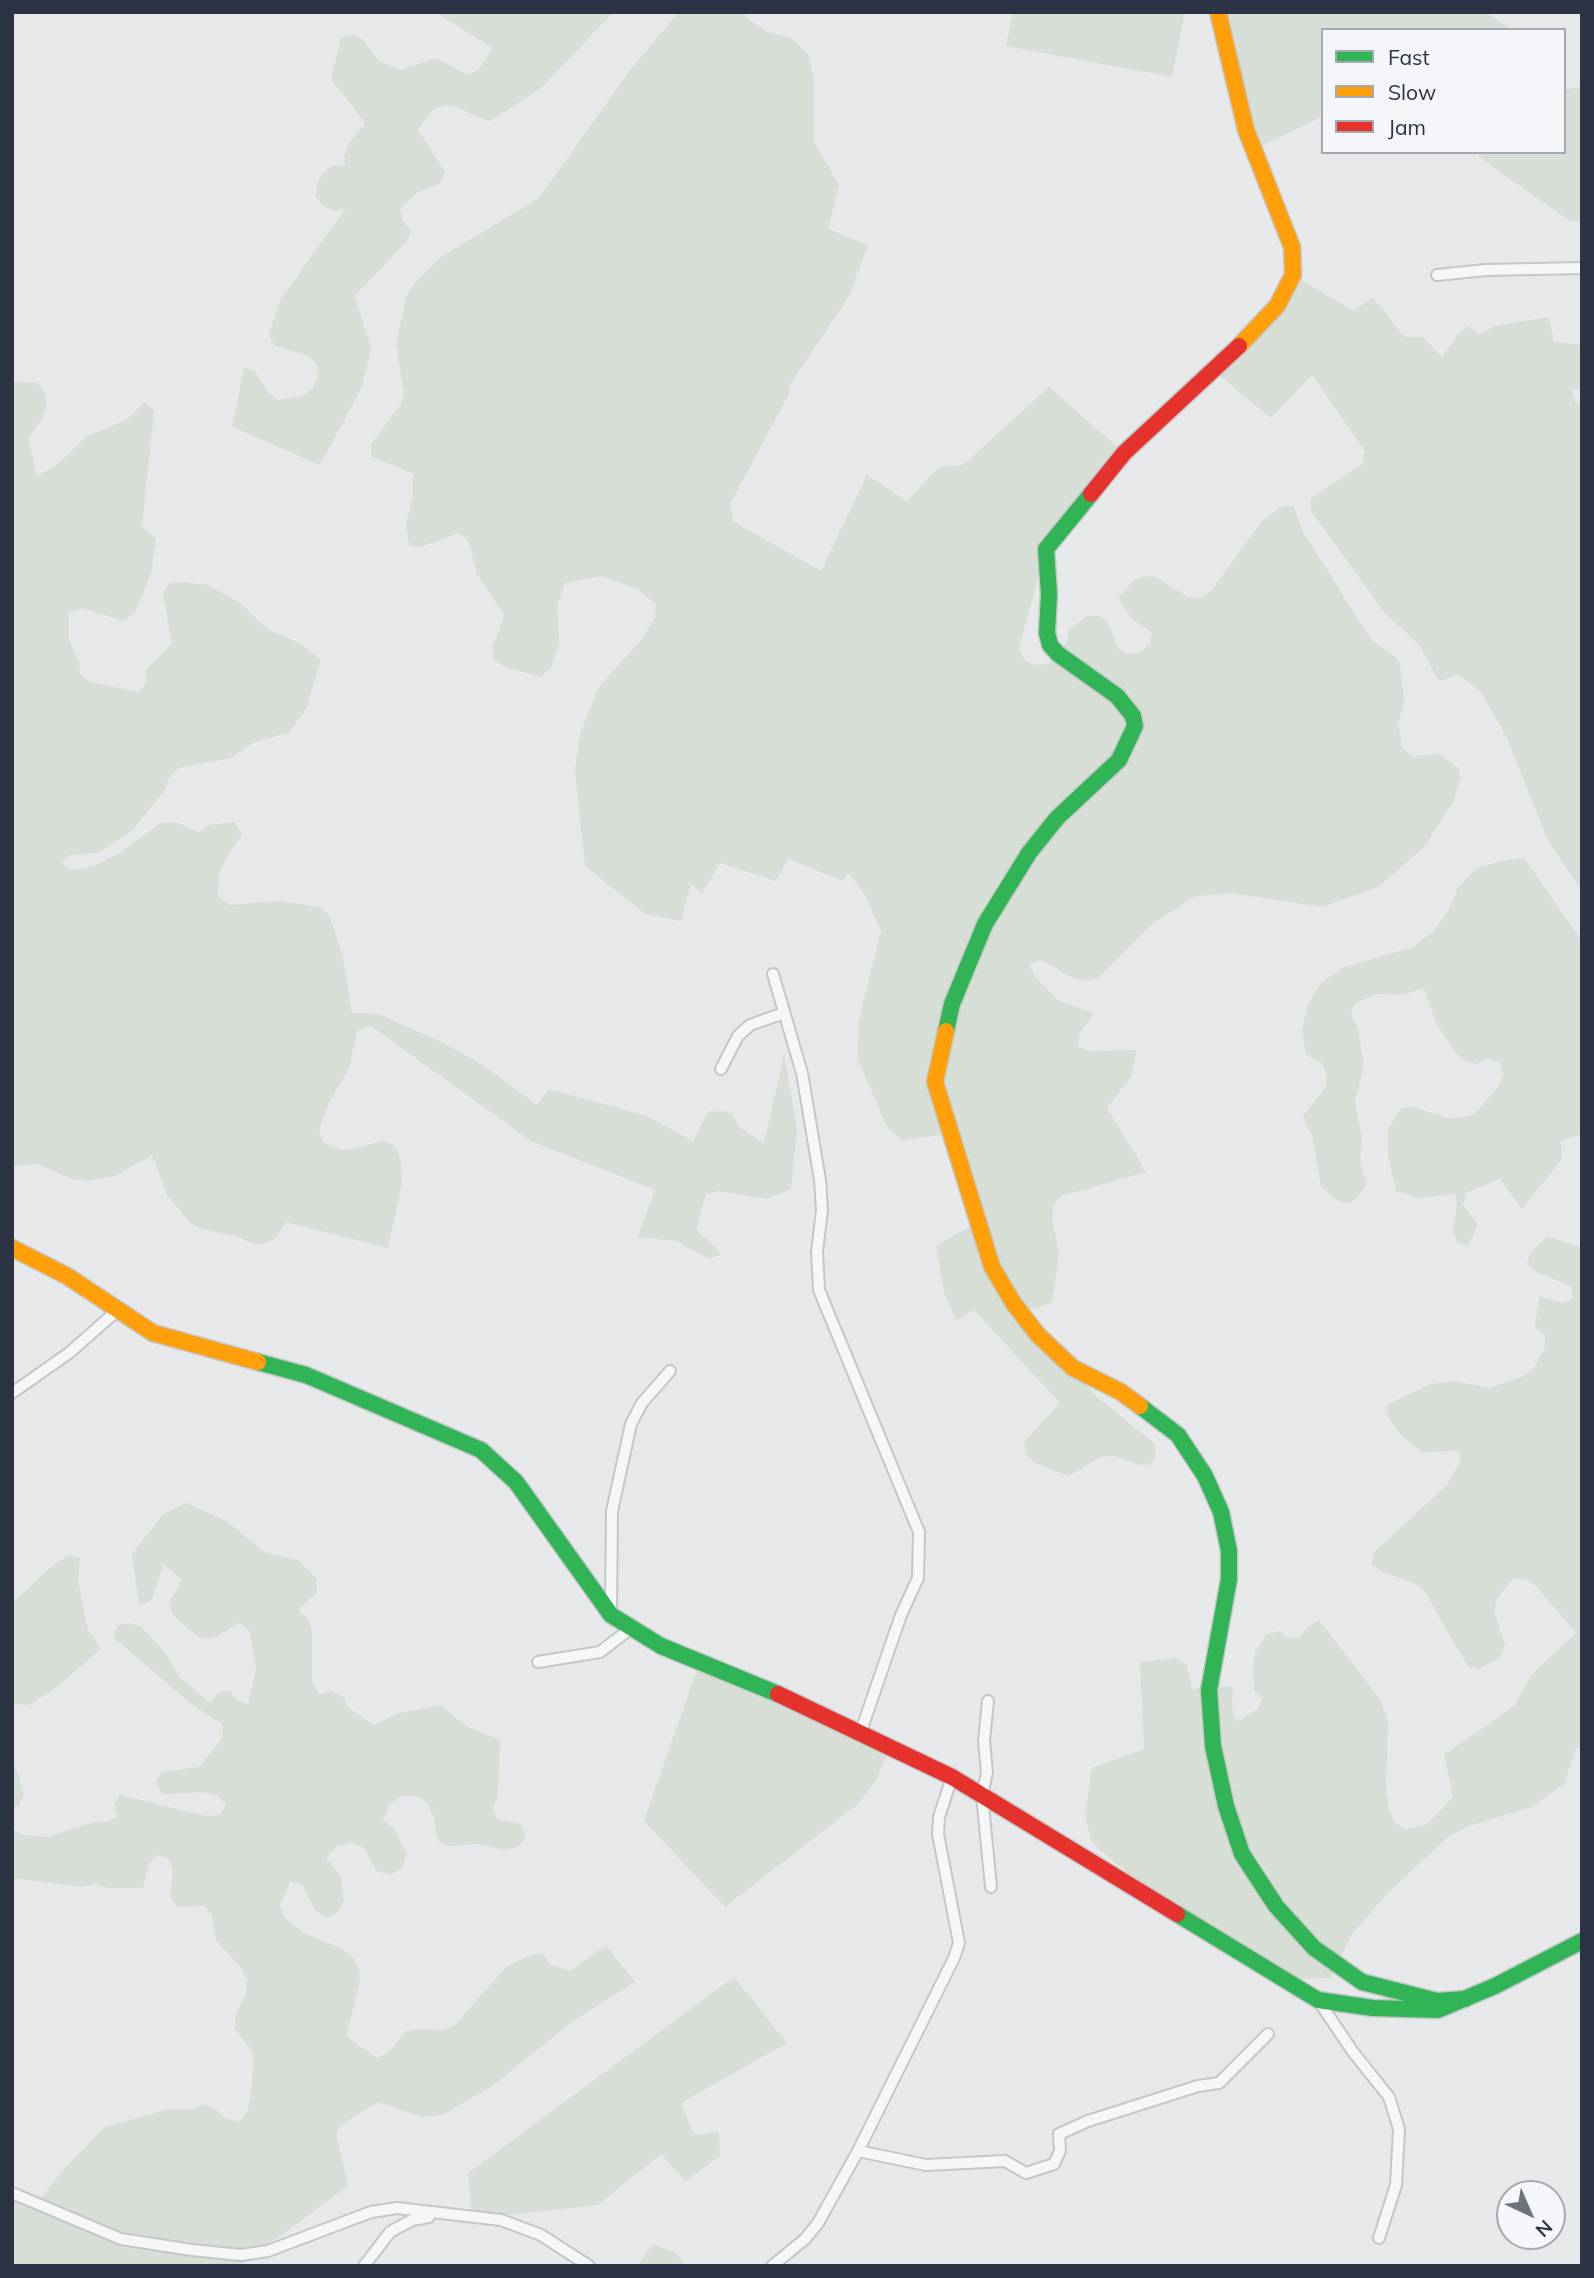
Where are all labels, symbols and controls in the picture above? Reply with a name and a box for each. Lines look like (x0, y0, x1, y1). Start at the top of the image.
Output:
legend (1321, 28, 1566, 154)
text: Fast (1388, 44, 1430, 70)
text: Slow (1388, 79, 1436, 105)
text: Jam (1388, 114, 1426, 140)
north arrow (1496, 2180, 1566, 2250)
text: N (1531, 2215, 1558, 2242)

